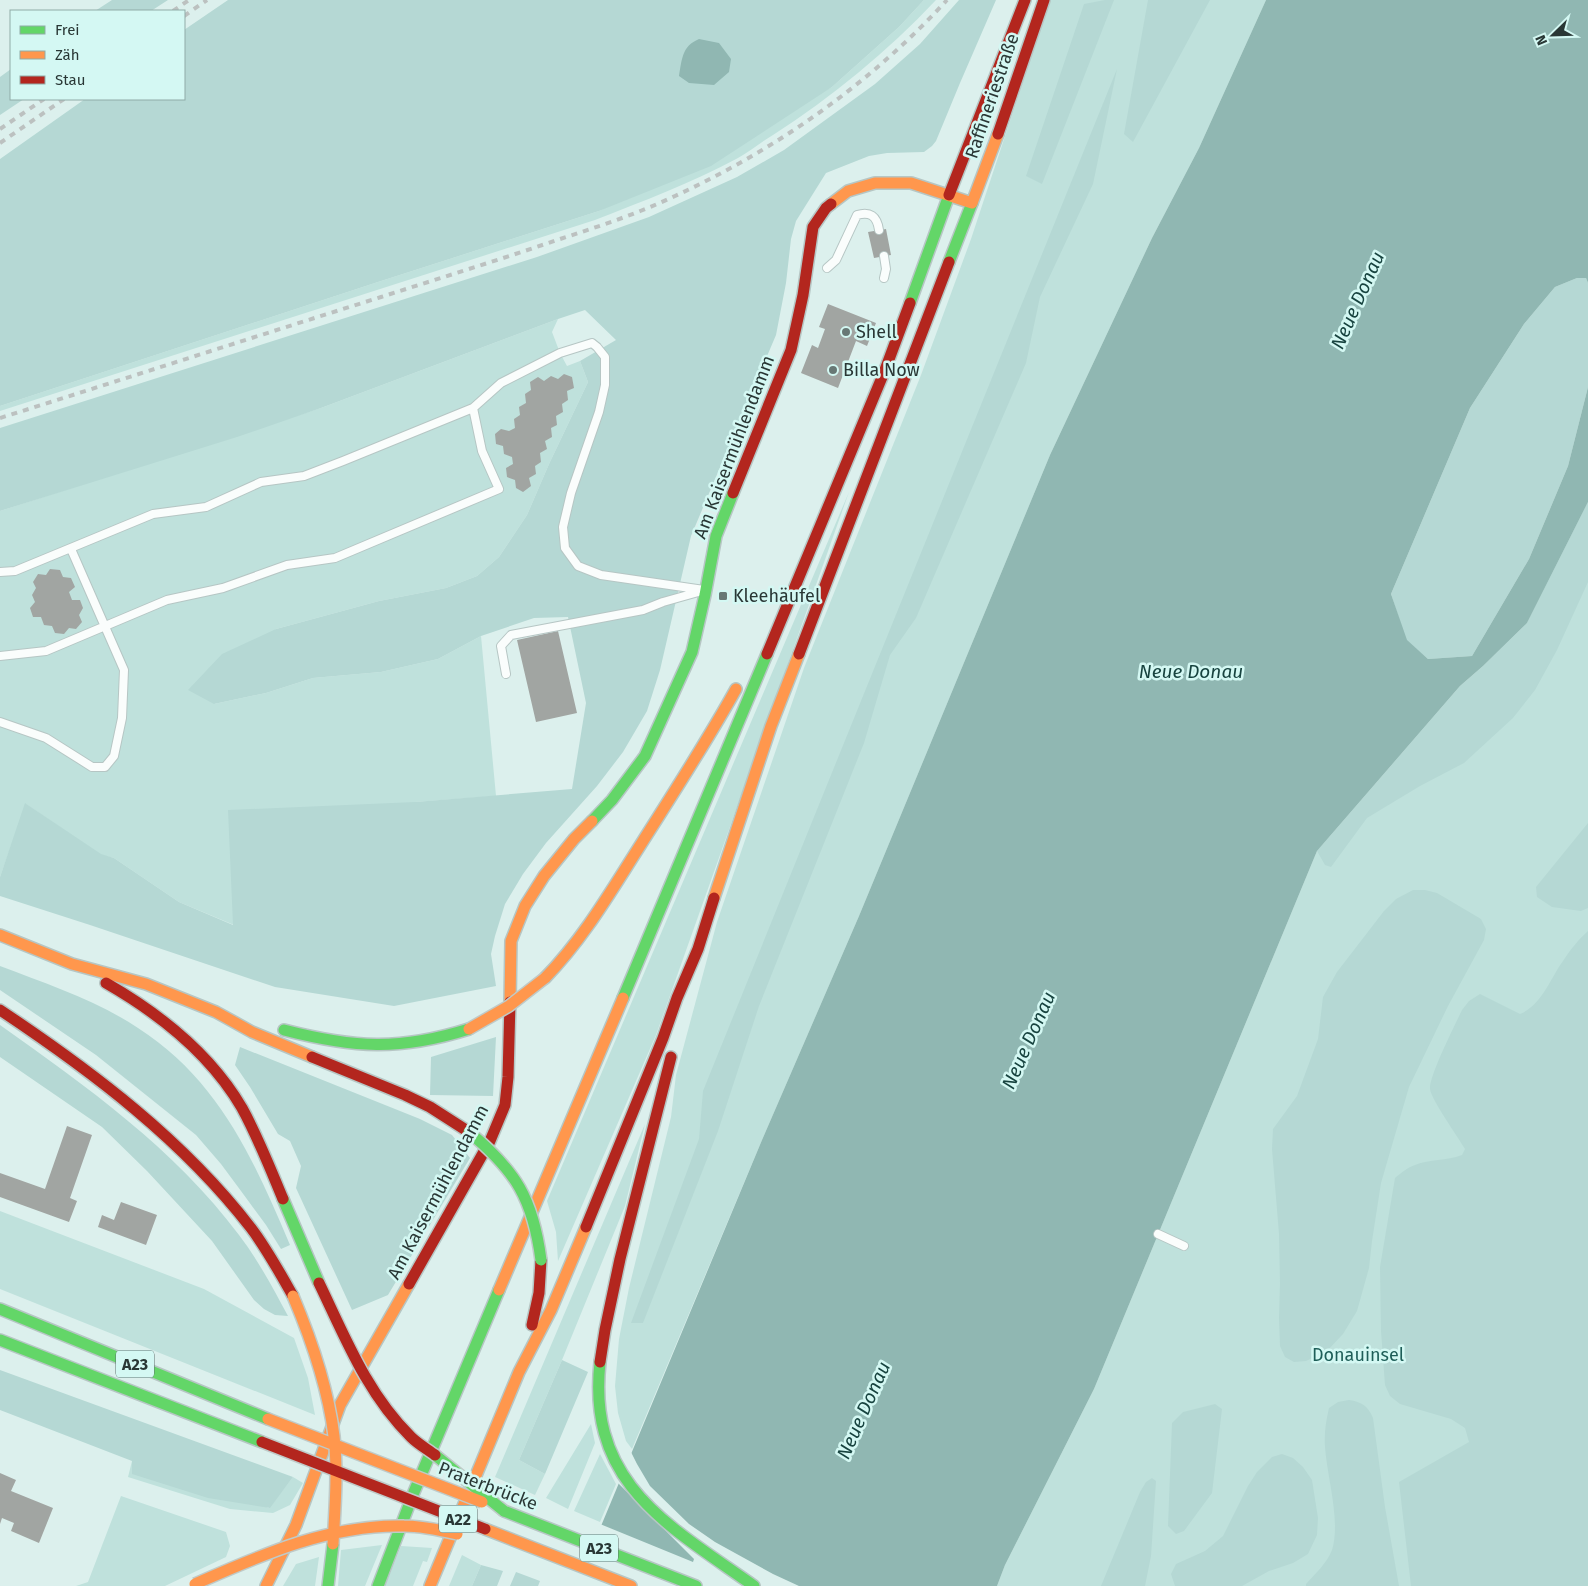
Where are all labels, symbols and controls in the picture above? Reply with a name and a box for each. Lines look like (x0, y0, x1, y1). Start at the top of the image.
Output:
legend (10, 10, 185, 100)
north arrow (1528, 10, 1578, 60)
text: Frei (55, 21, 80, 39)
street label: Raffineriestraße (960, 31, 1024, 161)
text: N (1532, 32, 1551, 47)
text: Zäh (55, 46, 80, 64)
text: Stau (55, 71, 85, 89)
water label: Neue Donau (1326, 248, 1389, 353)
place label: Shell (856, 321, 897, 343)
marker: Shell (840, 326, 852, 338)
street label: Am Kaisermühlendamm (689, 352, 779, 542)
place label: Billa Now (843, 359, 920, 381)
marker: Billa Now (827, 364, 839, 376)
place label: Kleehäufel (733, 585, 820, 607)
marker: Kleehäufel (717, 590, 729, 602)
water label: Neue Donau (1139, 660, 1243, 683)
water label: Neue Donau (997, 988, 1060, 1093)
street label: Am Kaisermühlendamm (383, 1101, 493, 1283)
park label: Donauinsel (1312, 1344, 1404, 1366)
road number: A23 (116, 1350, 154, 1378)
water label: Neue Donau (832, 1358, 895, 1463)
street label: Praterbrücke (435, 1457, 541, 1515)
road number: A22 (439, 1506, 477, 1532)
road number: A23 (580, 1535, 618, 1562)

